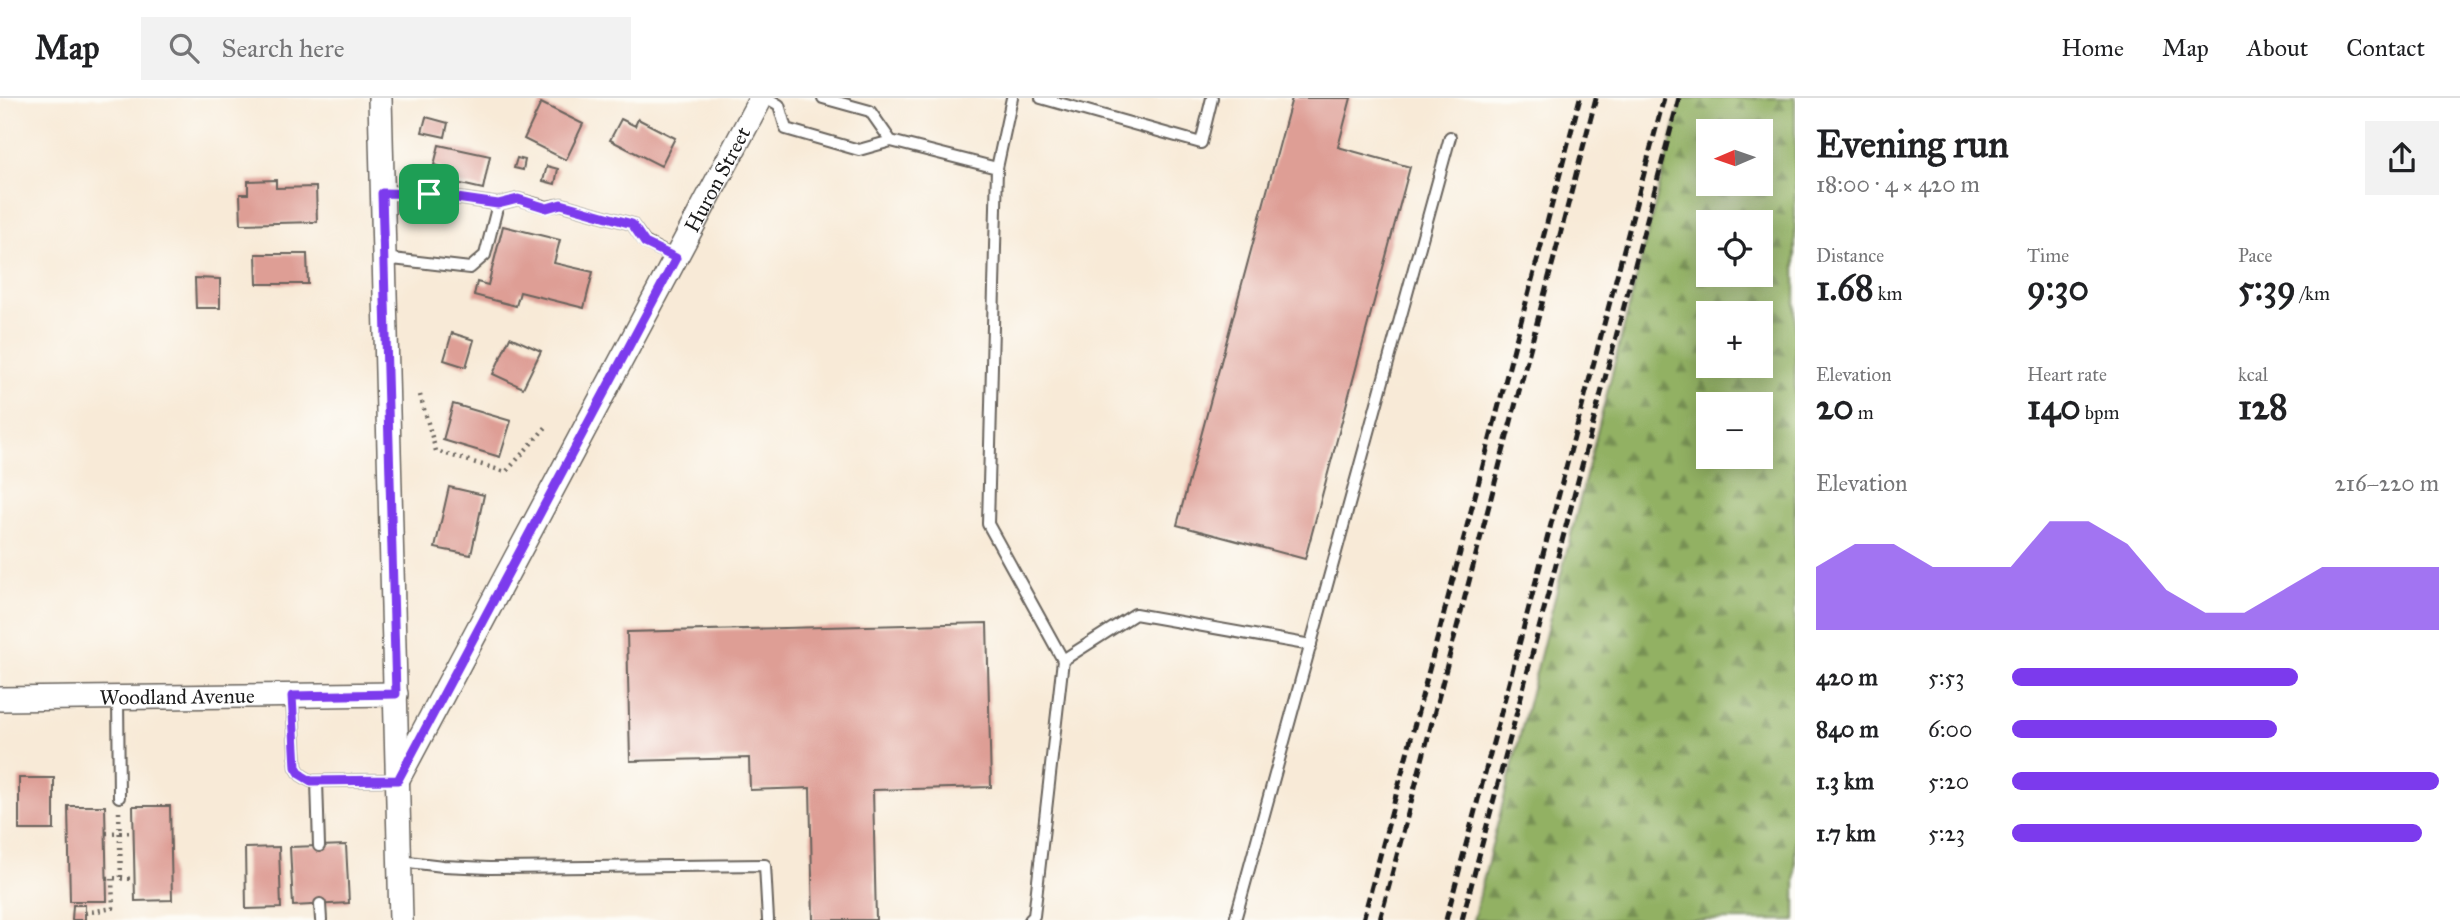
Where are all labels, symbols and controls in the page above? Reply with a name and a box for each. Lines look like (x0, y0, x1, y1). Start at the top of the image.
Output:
search box (141, 17, 631, 80)
text: Map (35, 28, 99, 68)
icon: search (165, 29, 203, 67)
text: Search here (221, 32, 345, 64)
text: Home (2061, 33, 2124, 63)
text: Map (2162, 33, 2209, 63)
text: About (2247, 33, 2308, 63)
text: Contact (2346, 33, 2425, 63)
north arrow (1696, 119, 1773, 196)
map controls (1696, 119, 1773, 469)
text: Evening run (1816, 121, 2009, 167)
button: share (2365, 121, 2439, 195)
street label: Huron Street (679, 122, 756, 237)
pin (399, 164, 459, 224)
text: 18:00 · 4 × 420 m (1816, 170, 1980, 198)
icon: arrive (410, 175, 448, 213)
button: locate (1696, 210, 1773, 287)
text: Distance (1816, 244, 1884, 267)
text: Time (2027, 244, 2069, 267)
text: Pace (2238, 244, 2272, 267)
text: 1.68 (1816, 267, 1874, 310)
text: 9:30 (2027, 267, 2089, 310)
text: 5:39 (2238, 267, 2296, 310)
text: km (1874, 282, 1903, 305)
text: /km (2296, 282, 2330, 305)
button: + (1696, 301, 1773, 378)
text: Elevation (1816, 363, 1891, 386)
text: Heart rate (2027, 363, 2107, 386)
text: kcal (2238, 363, 2268, 386)
text: 20 (1816, 386, 1854, 429)
text: 140 (2027, 386, 2081, 429)
text: 128 (2238, 386, 2288, 429)
button: − (1696, 392, 1773, 469)
text: m (1854, 401, 1874, 424)
text: bpm (2081, 401, 2119, 424)
text: Elevation (1816, 469, 1907, 497)
text: 216–220 m (2335, 469, 2439, 497)
text: 420 m (1816, 663, 1878, 691)
text: 5:53 (1928, 663, 1964, 691)
street label: Woodland Avenue (99, 683, 255, 711)
text: 840 m (1816, 715, 1879, 743)
text: 6:00 (1928, 715, 1972, 743)
text: 1.3 km (1816, 767, 1874, 795)
text: 5:20 (1928, 767, 1969, 795)
text: 1.7 km (1816, 819, 1876, 847)
text: 5:23 (1928, 819, 1965, 847)

